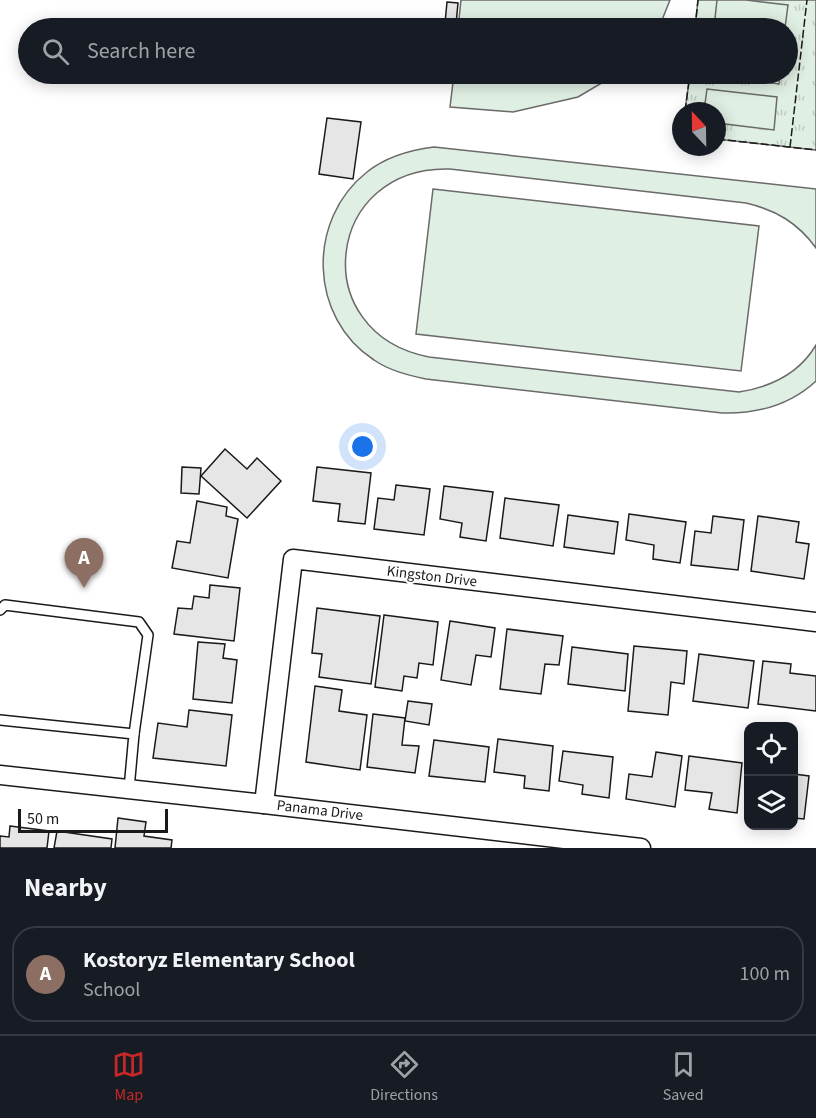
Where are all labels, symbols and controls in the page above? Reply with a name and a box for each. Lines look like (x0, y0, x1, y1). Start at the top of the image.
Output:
search box (18, 18, 798, 84)
icon: search (39, 35, 72, 68)
text: Search here (87, 35, 195, 67)
north arrow (672, 102, 726, 156)
your location (348, 432, 377, 461)
pin: A (64, 538, 104, 588)
street label: Kingston Drive (386, 561, 478, 592)
map controls (744, 722, 798, 830)
button: locate (744, 722, 798, 776)
button: layers (744, 776, 798, 830)
street label: Panama Drive (276, 795, 364, 826)
scale bar (18, 806, 168, 834)
text: 50 m (27, 808, 59, 830)
text: Nearby (24, 869, 107, 906)
text: Kostoryz Elementary School (83, 944, 355, 976)
text: A (40, 960, 51, 988)
text: 100 m (740, 960, 790, 988)
text: School (83, 976, 140, 1004)
tab: Map (112, 1048, 145, 1106)
tab: Directions (370, 1048, 438, 1106)
tab: Saved (663, 1048, 704, 1106)

